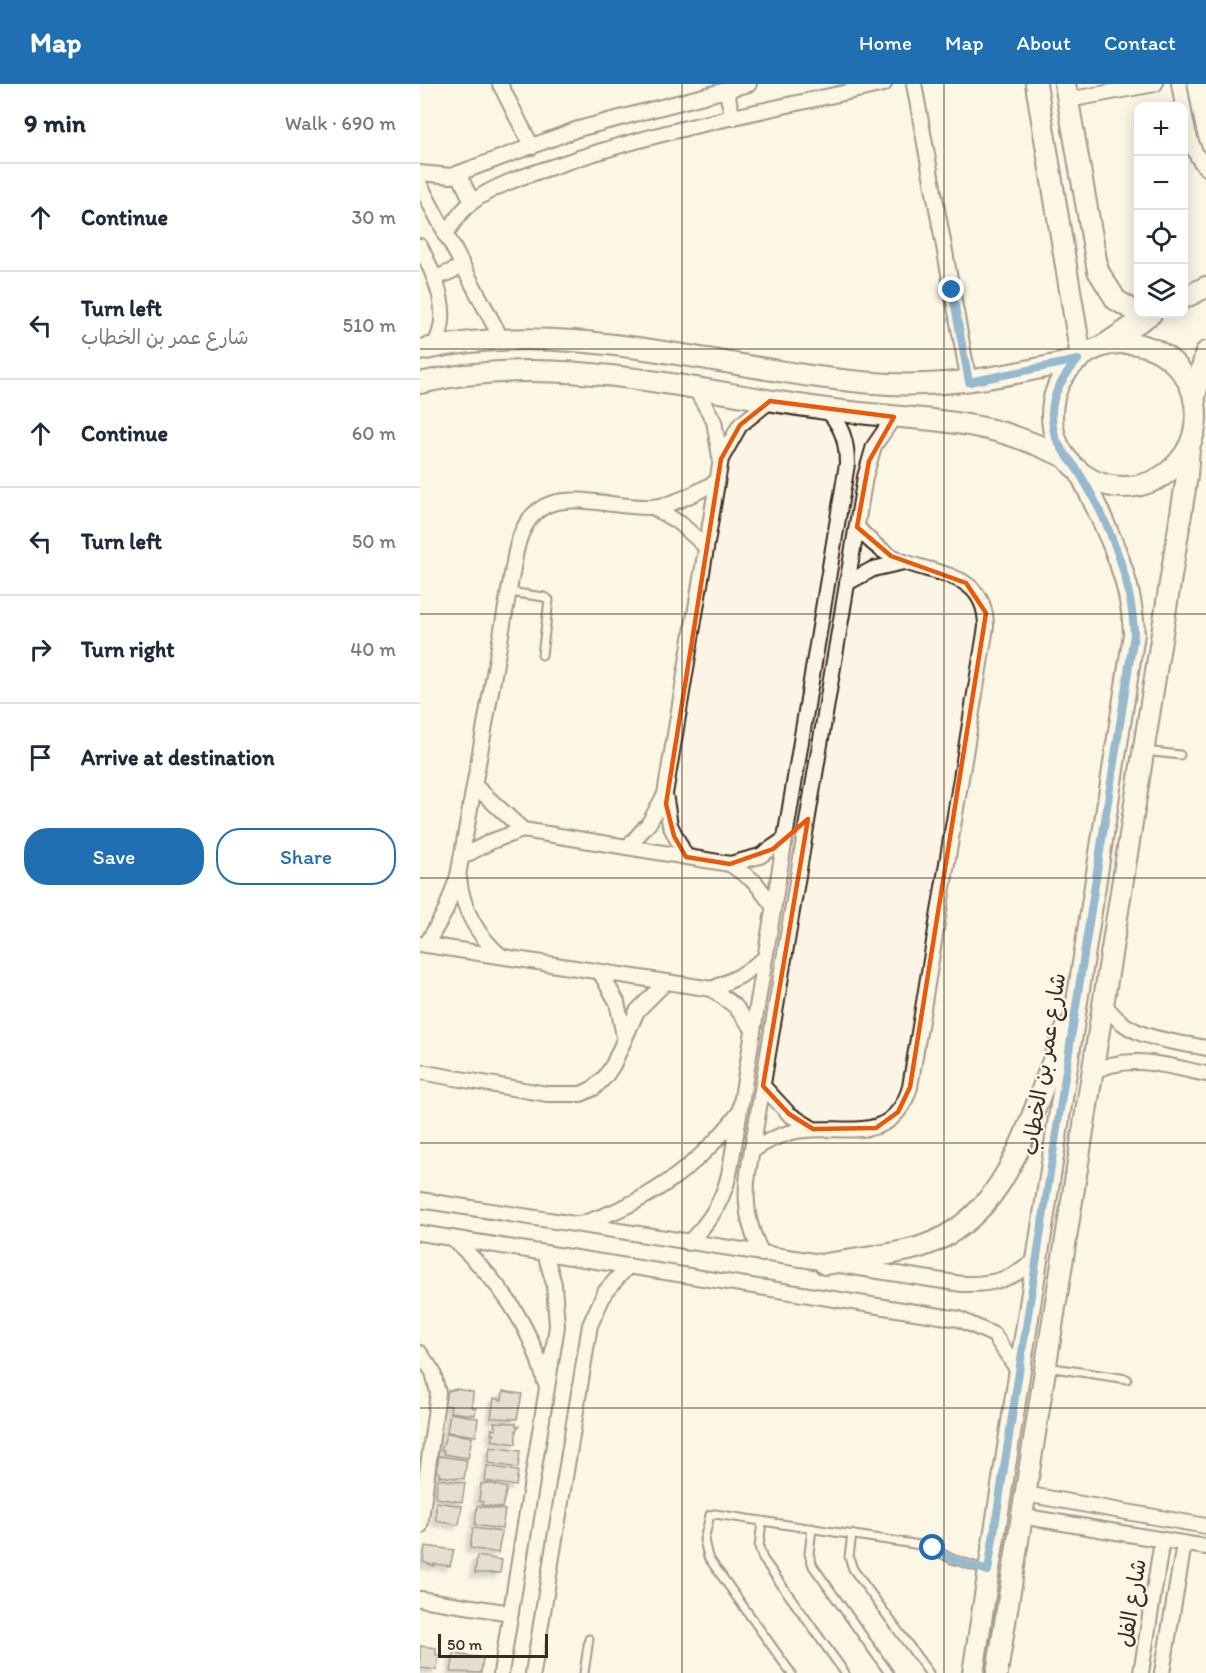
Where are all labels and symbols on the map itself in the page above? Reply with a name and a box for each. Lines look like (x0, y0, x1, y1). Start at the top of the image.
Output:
route end (938, 276, 964, 302)
street label: شارع عمر بن الخطاب (1016, 971, 1073, 1158)
route start (919, 1534, 945, 1560)
street label: شارع الفل (1111, 1557, 1154, 1650)
scale bar (438, 1631, 548, 1658)

